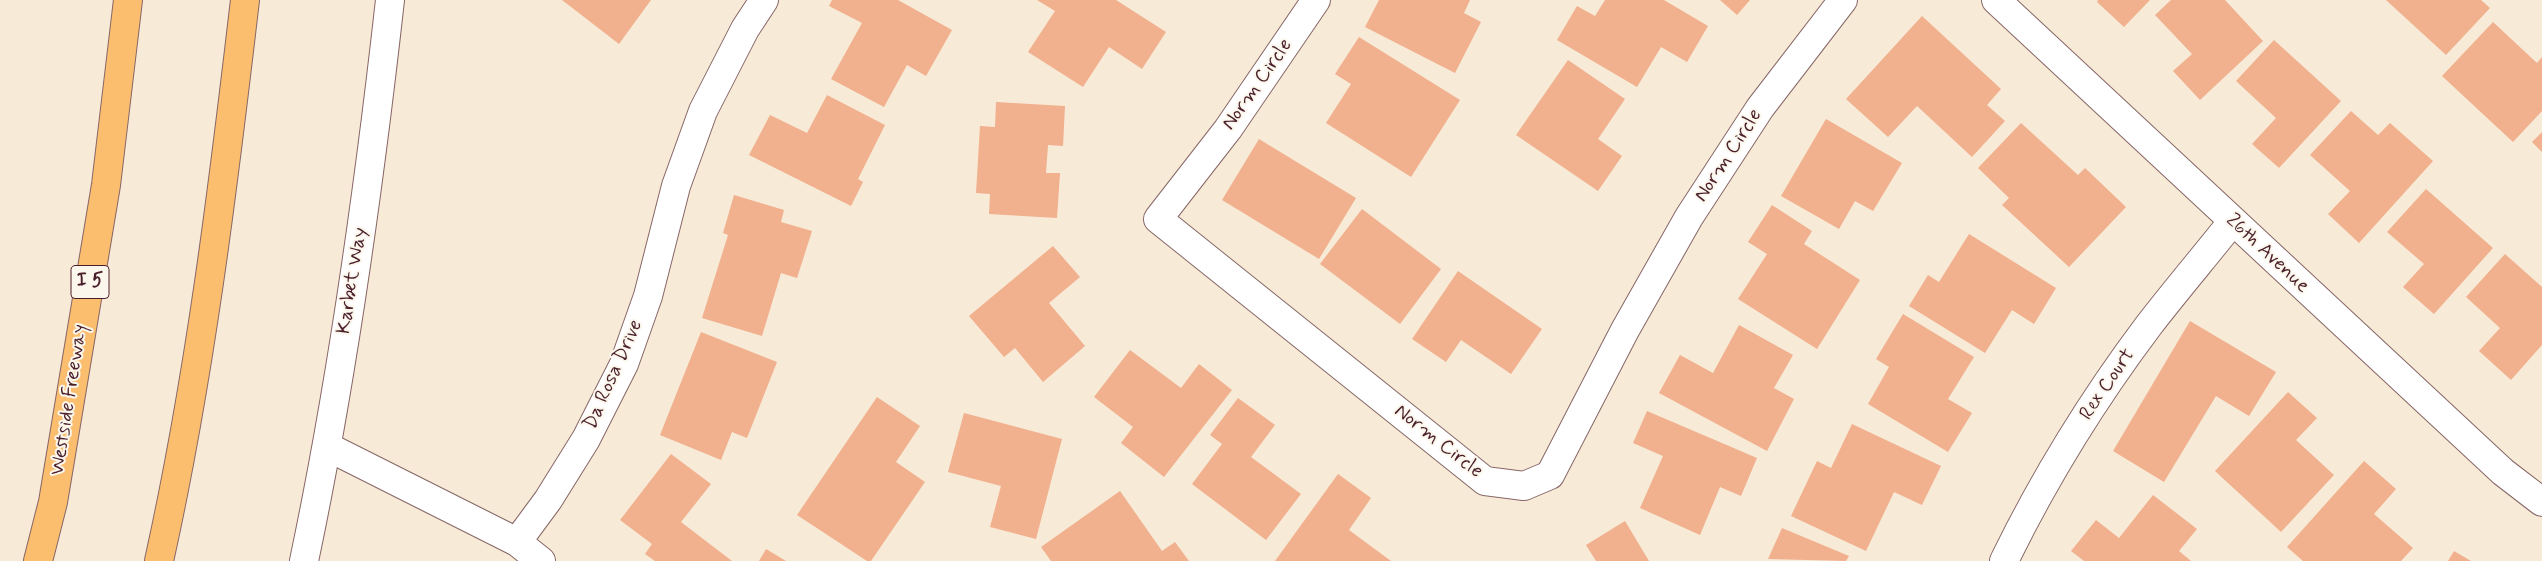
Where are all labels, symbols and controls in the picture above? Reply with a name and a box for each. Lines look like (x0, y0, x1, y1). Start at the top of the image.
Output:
street label: Norm Circle (1218, 35, 1298, 135)
street label: Norm Circle (1690, 105, 1768, 207)
street label: 26th Avenue (2220, 209, 2314, 299)
street label: Karbet Way (333, 226, 373, 336)
road number: I 5 (71, 266, 109, 298)
street label: Da Rosa Drive (579, 316, 649, 434)
street label: Westside Freeway (46, 323, 94, 477)
street label: Rex Court (2075, 345, 2141, 425)
street label: Norm Circle (1389, 400, 1487, 484)

